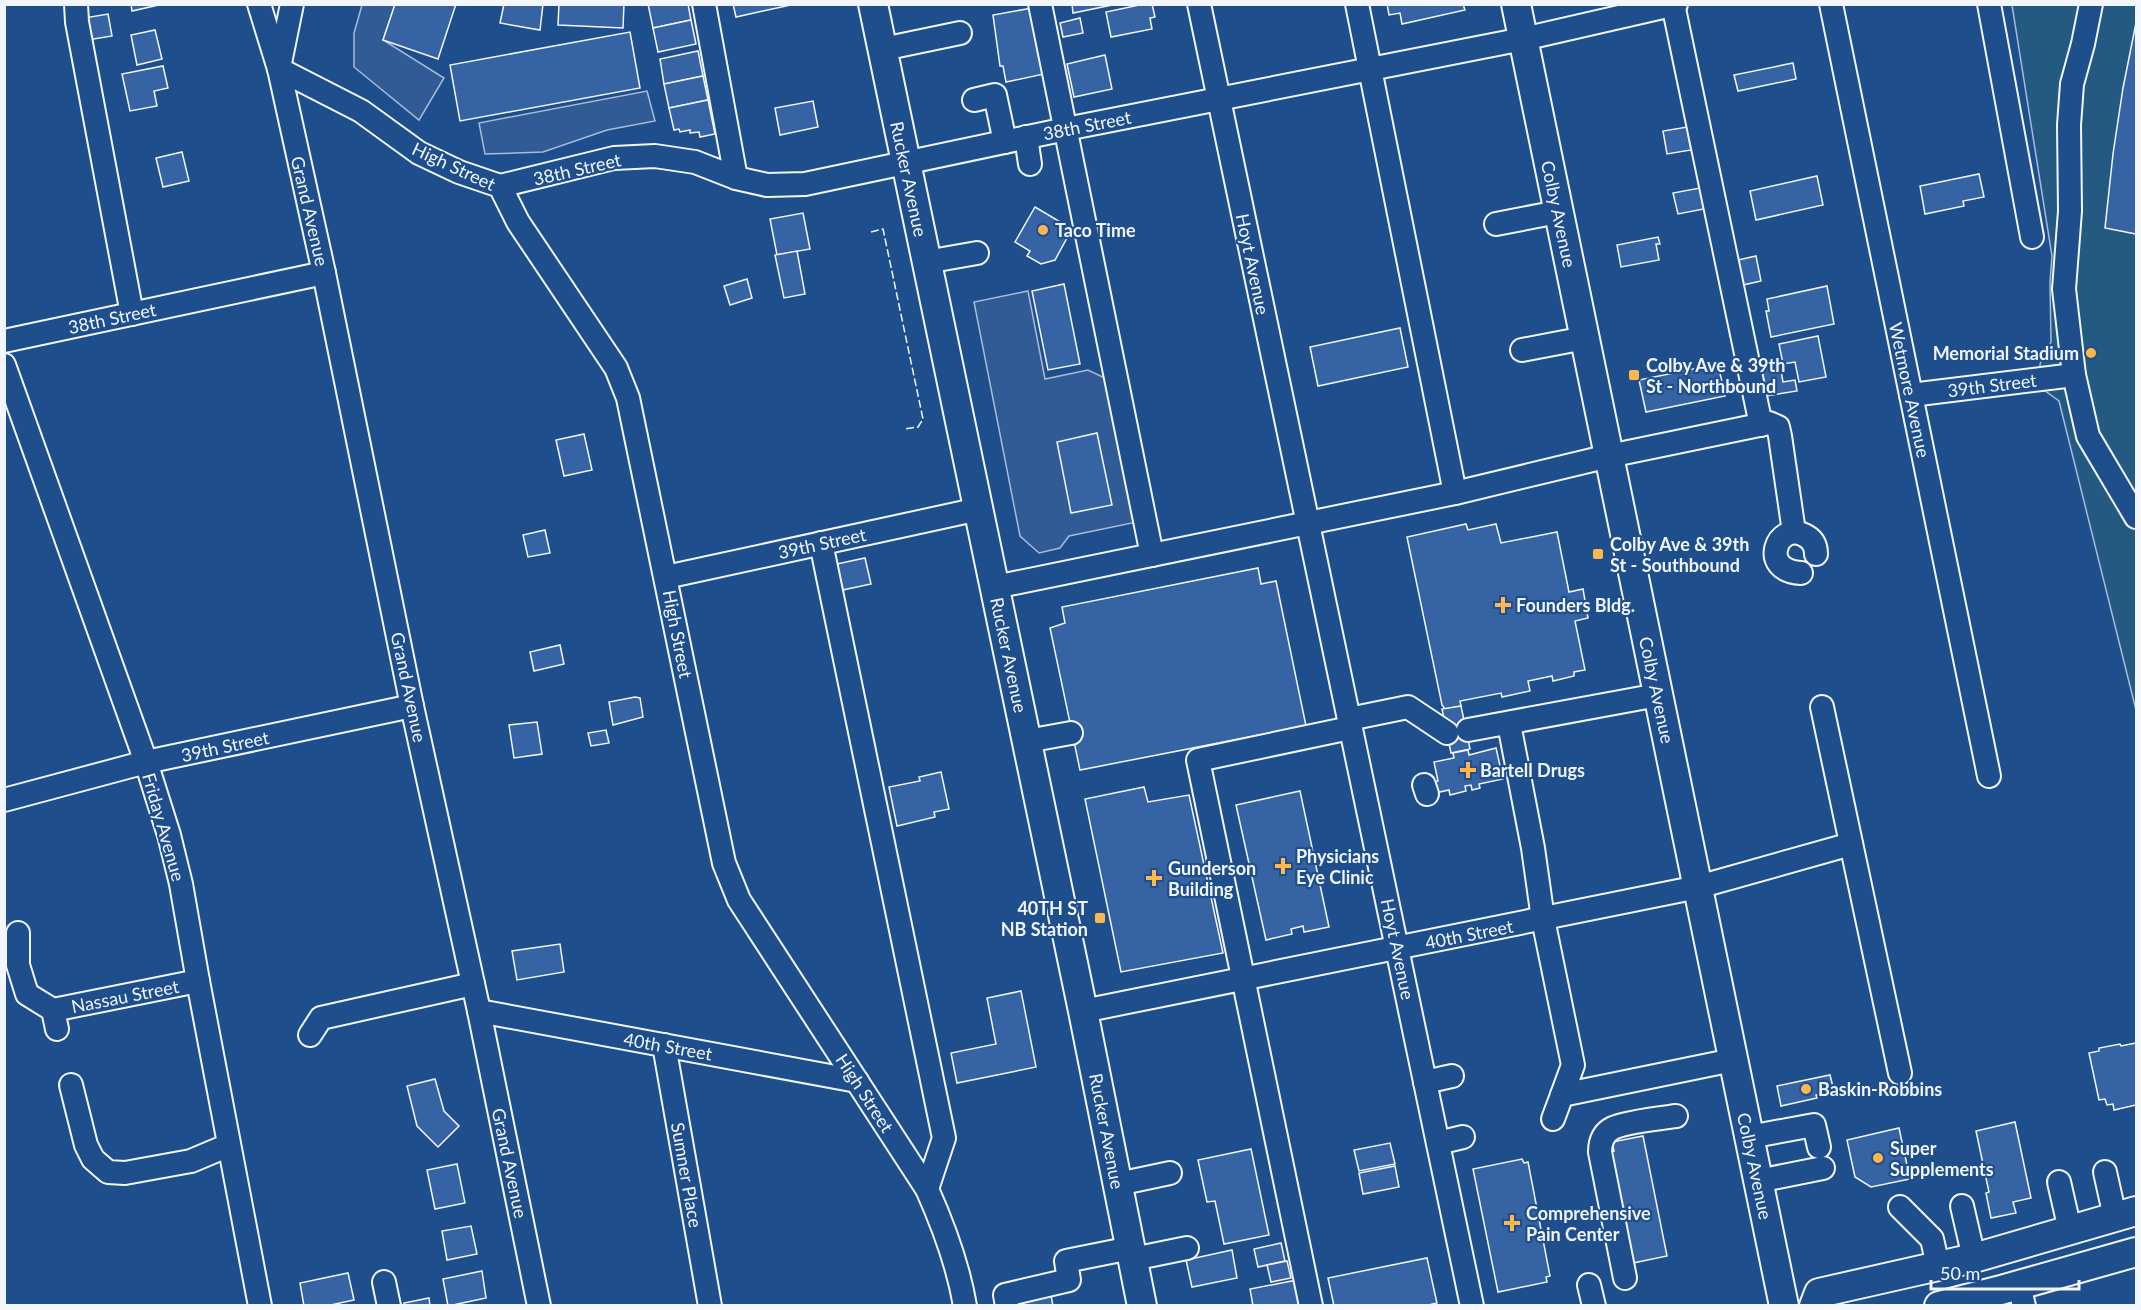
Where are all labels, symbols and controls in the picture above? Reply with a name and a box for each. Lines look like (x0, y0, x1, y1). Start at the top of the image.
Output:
street label: 38th Street (1041, 106, 1133, 144)
street label: Rucker Avenue (886, 119, 932, 239)
street label: High Street (409, 137, 500, 195)
street label: 38th Street (531, 148, 624, 190)
street label: Grand Avenue (287, 154, 333, 268)
street label: Colby Avenue (1537, 159, 1581, 269)
street label: Hoyt Avenue (1232, 211, 1274, 317)
place label: Taco Time (1055, 219, 1136, 241)
marker: Taco Time (1036, 223, 1050, 237)
street label: 38th Street (66, 298, 159, 338)
street label: Wetmore Avenue (1885, 320, 1935, 460)
place label: Memorial Stadium (1933, 342, 2079, 364)
marker: Memorial Stadium (2084, 346, 2098, 360)
place label: Colby Ave & 39th St - Northbound (1646, 354, 1785, 397)
marker: Colby Ave & 39th St - Northbound (1627, 368, 1641, 382)
street label: 39th Street (1946, 369, 2038, 401)
street label: 39th Street (776, 523, 869, 563)
place label: Colby Ave & 39th St - Southbound (1610, 533, 1749, 576)
marker: Colby Ave & 39th St - Southbound (1591, 547, 1605, 561)
street label: High Street (659, 588, 697, 680)
place label: Founders Bldg. (1516, 594, 1635, 616)
street label: Rucker Avenue (986, 595, 1032, 715)
marker: Founders Bldg. (1494, 596, 1512, 614)
street label: Grand Avenue (387, 630, 431, 744)
street label: Colby Avenue (1635, 635, 1679, 745)
street label: 39th Street (179, 726, 272, 766)
place label: Bartell Drugs (1480, 759, 1585, 781)
marker: Bartell Drugs (1461, 763, 1475, 777)
street label: Friday Avenue (138, 770, 190, 884)
place label: Physicians Eye Clinic (1296, 845, 1379, 888)
place label: Gunderson Building (1168, 857, 1256, 900)
marker: Physicians Eye Clinic (1274, 857, 1292, 875)
marker: Gunderson Building (1145, 869, 1163, 887)
street label: Hoyt Avenue (1377, 896, 1419, 1002)
place label: 40TH ST NB Station (1001, 897, 1088, 940)
marker: 40TH ST NB Station (1093, 911, 1107, 925)
street label: 40th Street (1423, 915, 1515, 953)
street label: Nassau Street (69, 975, 181, 1017)
street label: 40th Street (622, 1027, 714, 1065)
street label: High Street (831, 1050, 899, 1137)
street label: Rucker Avenue (1085, 1071, 1129, 1191)
place label: Baskin-Robbins (1818, 1078, 1942, 1100)
marker: Baskin-Robbins (1799, 1082, 1813, 1096)
street label: Grand Avenue (488, 1106, 532, 1220)
street label: Colby Avenue (1733, 1111, 1777, 1221)
street label: Sumner Place (667, 1121, 707, 1229)
place label: Super Supplements (1890, 1137, 1994, 1180)
marker: Super Supplements (1871, 1151, 1885, 1165)
place label: Comprehensive Pain Center (1526, 1202, 1651, 1245)
marker: Comprehensive Pain Center (1503, 1214, 1521, 1232)
scale bar (1931, 1253, 2080, 1291)
text: 50 m (1940, 1262, 1980, 1284)

